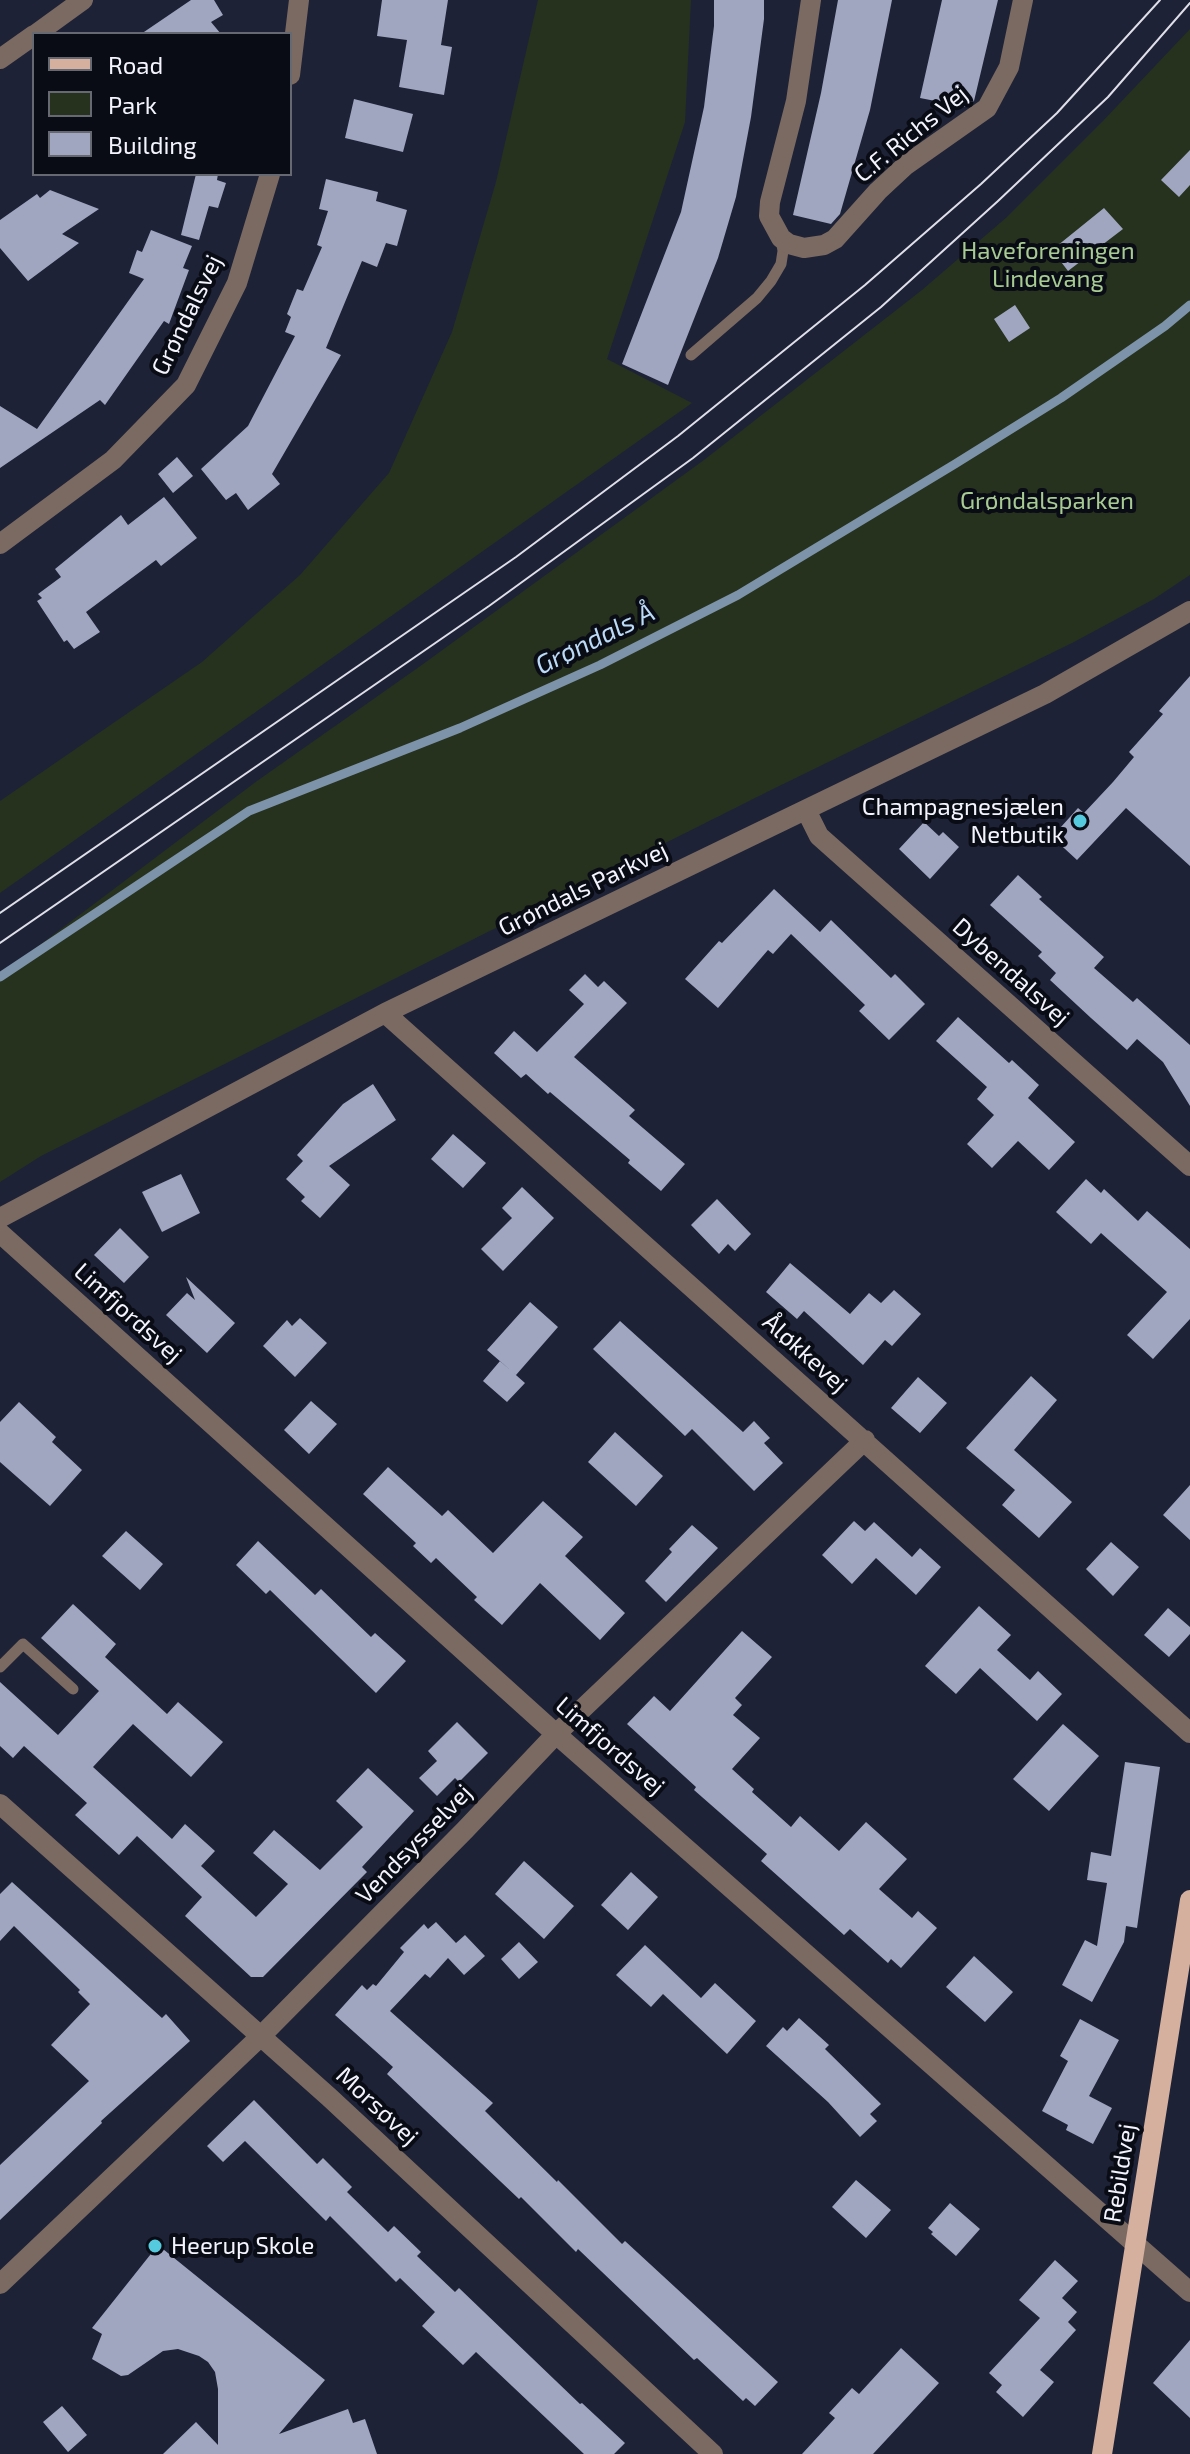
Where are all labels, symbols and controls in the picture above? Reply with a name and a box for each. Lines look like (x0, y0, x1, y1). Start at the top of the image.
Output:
legend (32, 32, 292, 176)
text: Road (108, 50, 163, 79)
street label: C.F. Richs Vej (848, 79, 974, 189)
text: Park (108, 90, 157, 119)
text: Building (108, 130, 197, 159)
park label: Haveforeningen Lindevang (961, 237, 1135, 293)
street label: Grøndalsvej (146, 250, 228, 380)
park label: Grøndalsparken (960, 487, 1134, 515)
water label: Grøndals Å (530, 597, 660, 681)
place label: Champagnesjælen Netbutik (862, 793, 1064, 849)
marker: Champagnesjælen Netbutik (1071, 812, 1089, 830)
street label: Grøndals Parkvej (494, 836, 672, 942)
street label: Dybendalsvej (947, 912, 1075, 1032)
street label: Limfjordsvej (68, 1257, 188, 1369)
street label: Åløkkevej (757, 1307, 853, 1399)
street label: Limfjordsvej (550, 1691, 670, 1801)
street label: Vendsysselvej (350, 1778, 478, 1910)
street label: Morsøvej (330, 2061, 424, 2151)
street label: Rebildvej (1098, 2122, 1142, 2224)
place label: Heerup Skole (171, 2232, 314, 2260)
marker: Heerup Skole (146, 2237, 164, 2255)

